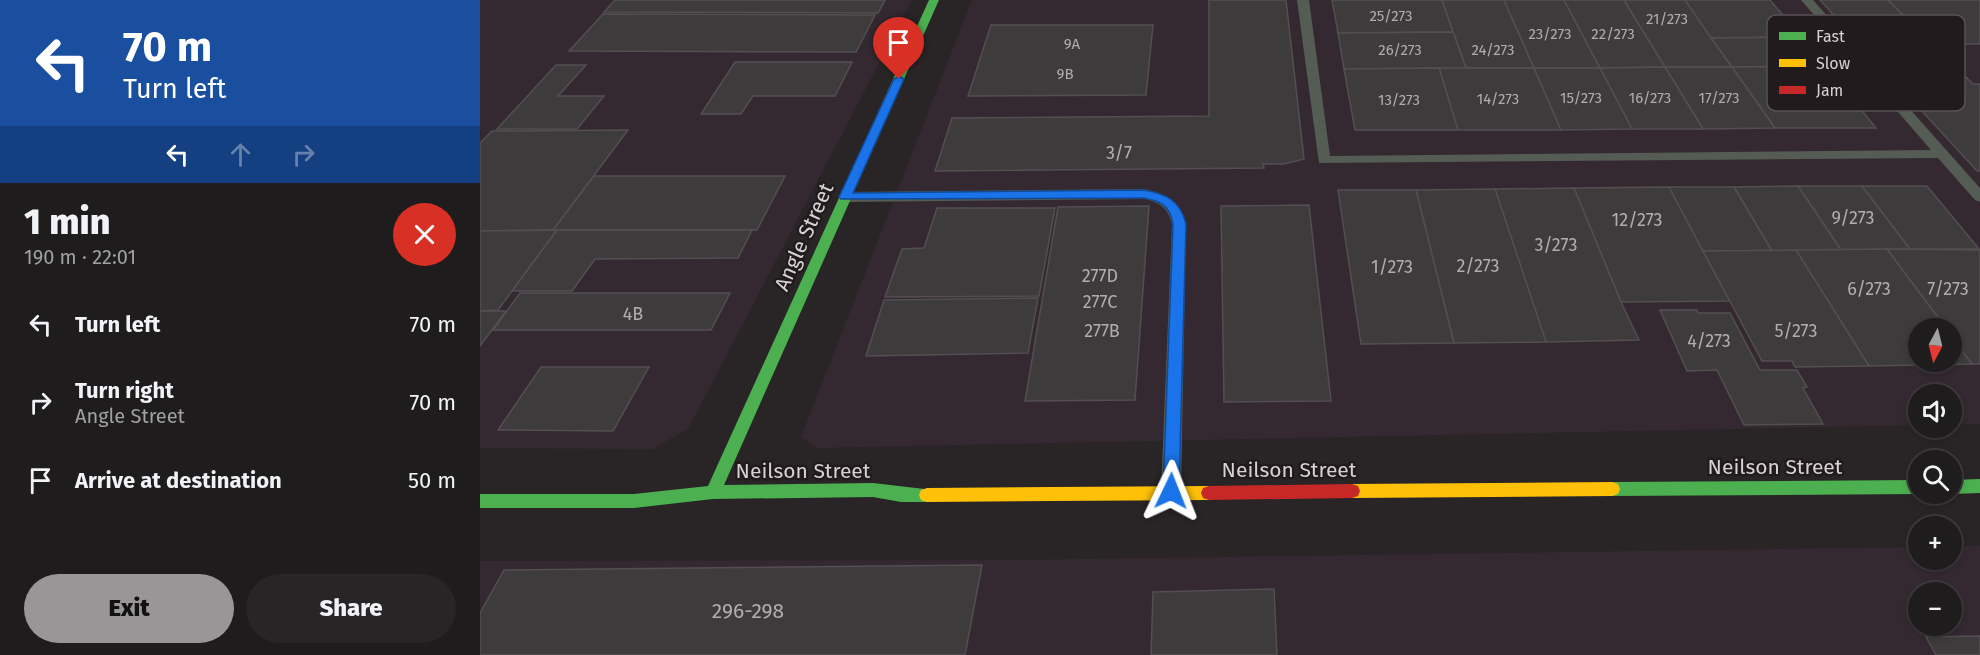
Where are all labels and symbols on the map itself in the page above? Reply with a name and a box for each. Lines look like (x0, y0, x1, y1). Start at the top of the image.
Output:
house number: 25/273 (1369, 7, 1413, 25)
house number: 21/273 (1646, 10, 1688, 28)
legend (1767, 15, 1965, 111)
pin (873, 17, 924, 79)
house number: 23/273 (1528, 25, 1572, 43)
house number: 22/273 (1591, 25, 1635, 43)
text: Fast (1816, 27, 1845, 46)
house number: 9A (1064, 35, 1081, 53)
house number: 26/273 (1378, 41, 1422, 59)
house number: 24/273 (1471, 41, 1515, 59)
text: Slow (1816, 54, 1851, 73)
house number: 9B (1057, 65, 1074, 83)
text: Jam (1816, 81, 1843, 100)
house number: 15/273 (1560, 89, 1602, 107)
house number: 16/273 (1629, 89, 1671, 107)
house number: 17/273 (1698, 89, 1740, 107)
house number: 14/273 (1477, 90, 1519, 108)
house number: 13/273 (1378, 91, 1420, 109)
house number: 3/7 (1106, 142, 1132, 164)
street label: Angle Street (769, 179, 839, 295)
house number: 9/273 (1832, 207, 1874, 229)
house number: 12/273 (1612, 209, 1662, 231)
house number: 3/273 (1535, 234, 1577, 256)
house number: 2/273 (1456, 255, 1500, 277)
house number: 1/273 (1371, 256, 1413, 278)
house number: 277D (1082, 265, 1118, 287)
house number: 6/273 (1847, 278, 1891, 300)
house number: 7/273 (1927, 278, 1969, 300)
house number: 277C (1083, 291, 1117, 313)
house number: 4B (623, 303, 643, 325)
north arrow (1908, 318, 1962, 372)
house number: 277B (1084, 320, 1120, 342)
house number: 5/273 (1775, 320, 1817, 342)
house number: 4/273 (1687, 330, 1731, 352)
street label: Neilson Street (1708, 454, 1843, 480)
street label: Neilson Street (1222, 457, 1357, 483)
street label: Neilson Street (736, 458, 871, 484)
position arrow (1139, 459, 1203, 523)
house number: 296-298 (712, 598, 784, 624)

